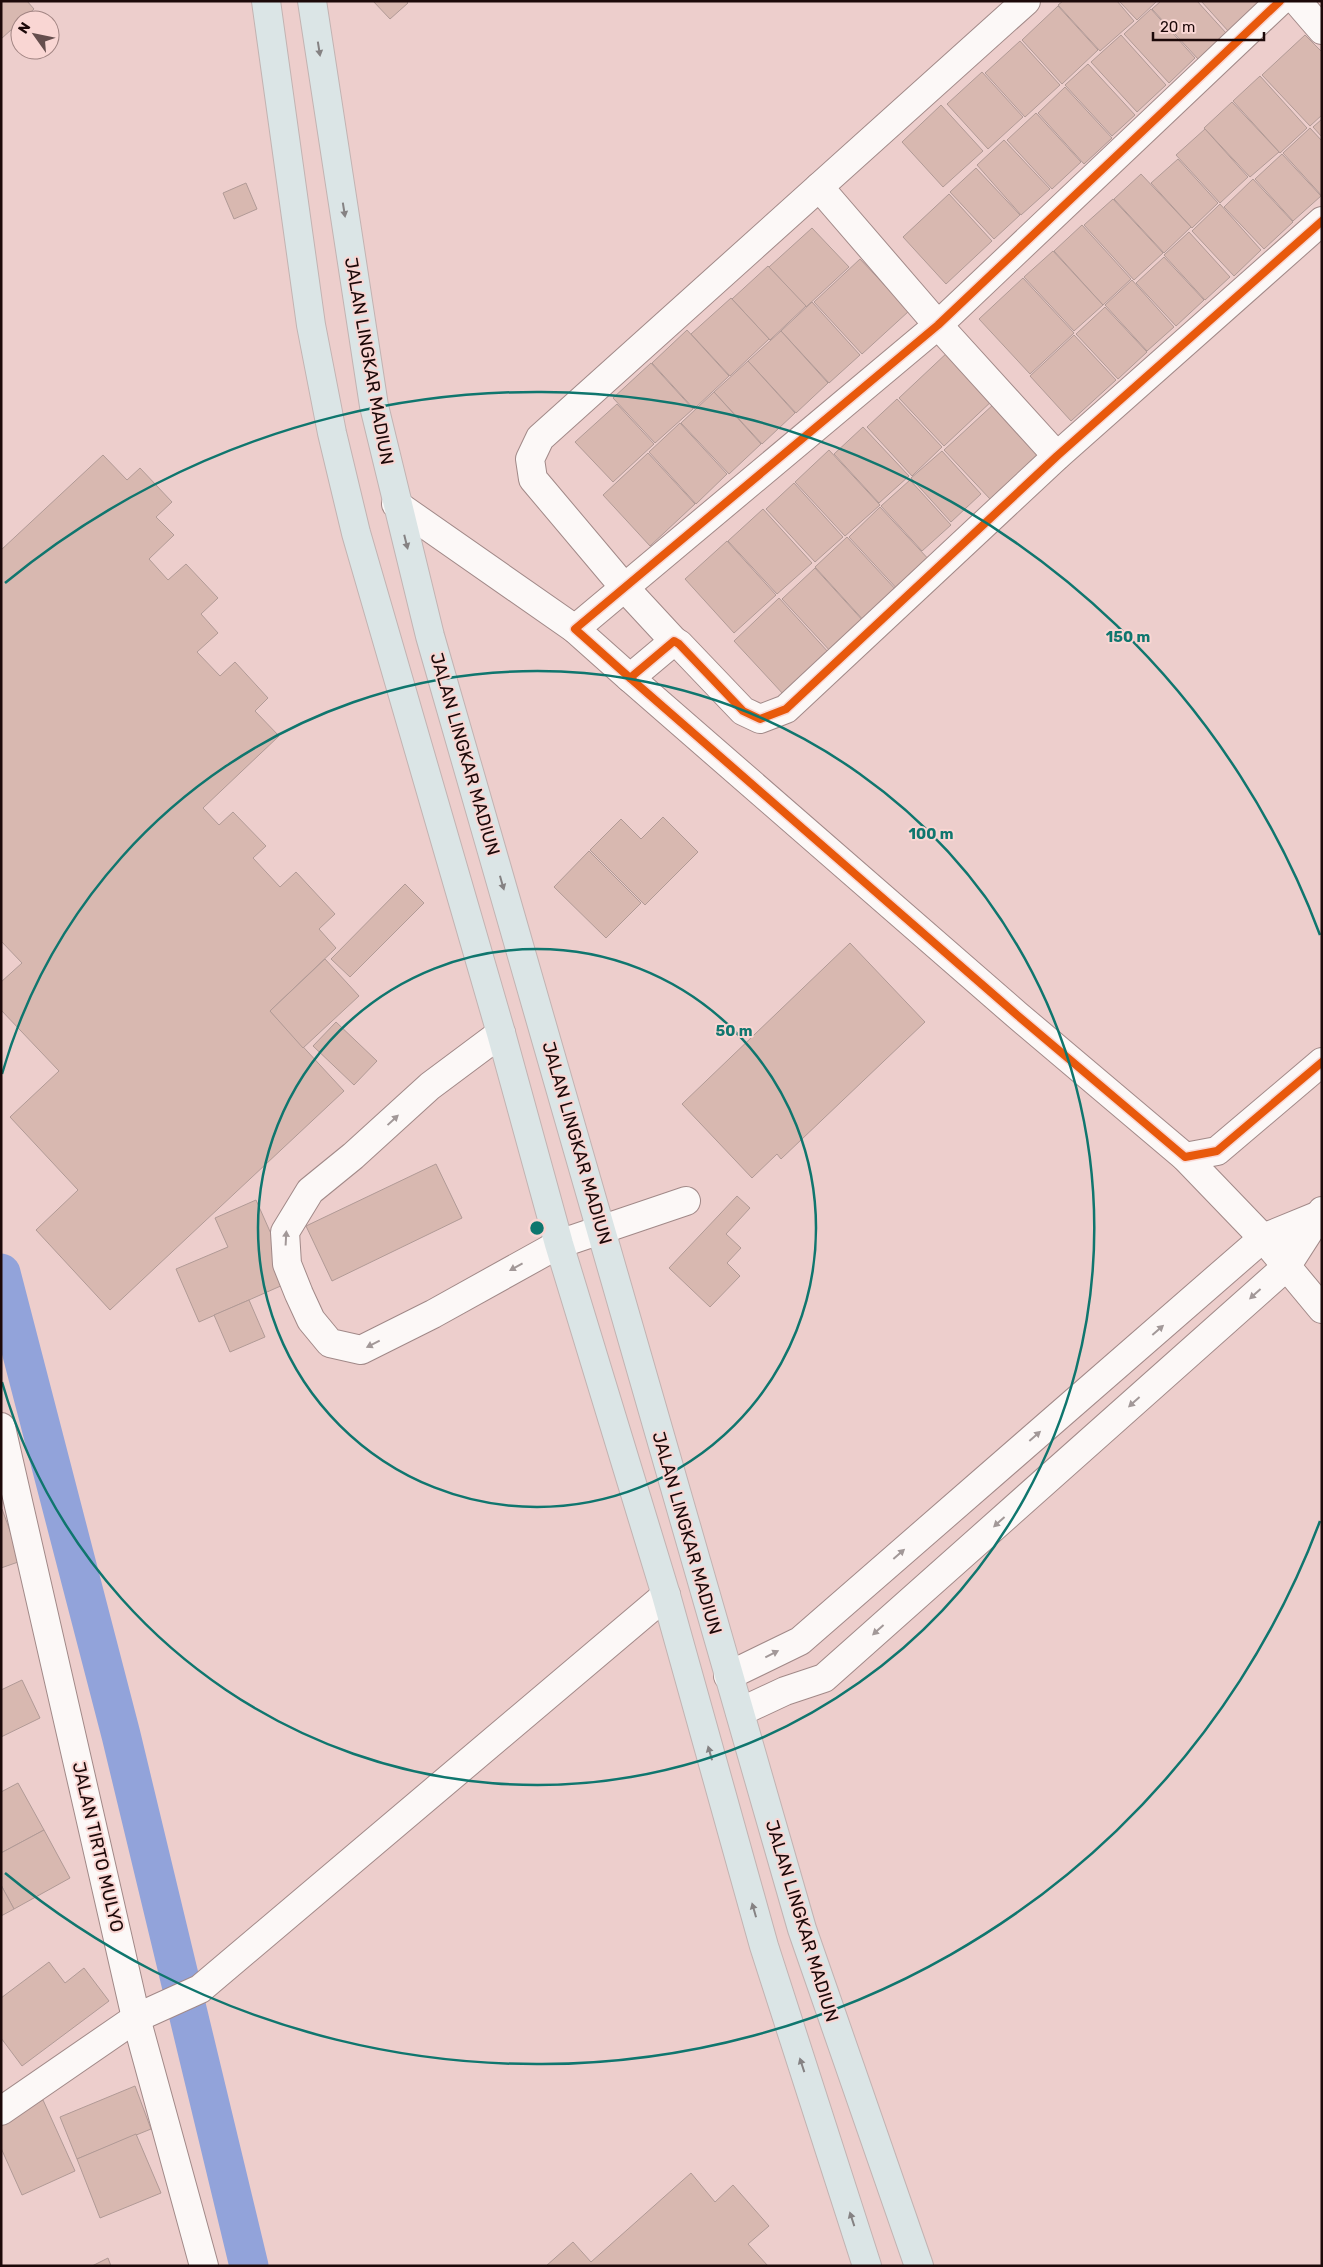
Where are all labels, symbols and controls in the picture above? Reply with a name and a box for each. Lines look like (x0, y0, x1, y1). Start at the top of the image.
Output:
north arrow (10, 10, 60, 60)
scale bar (1153, 10, 1264, 42)
text: 20 m (1160, 18, 1195, 36)
text: N (15, 19, 34, 37)
one-way arrow (316, 42, 324, 58)
one-way arrow (340, 202, 348, 218)
street label: JALAN LINGKAR MADIUN (340, 256, 398, 466)
one-way arrow (402, 534, 410, 549)
text: 150 m (1106, 628, 1150, 646)
street label: JALAN LINGKAR MADIUN (425, 650, 505, 858)
text: 100 m (909, 825, 953, 843)
one-way arrow (498, 876, 506, 891)
text: 50 m (716, 1022, 752, 1040)
street label: JALAN LINGKAR MADIUN (537, 1039, 617, 1247)
one-way arrow (386, 1115, 399, 1126)
centre of rings (528, 1219, 546, 1237)
one-way arrow (283, 1229, 291, 1245)
one-way arrow (510, 1263, 523, 1272)
one-way arrow (1250, 1288, 1262, 1300)
one-way arrow (1151, 1324, 1164, 1335)
one-way arrow (366, 1340, 380, 1348)
one-way arrow (1128, 1396, 1140, 1408)
street label: JALAN LINGKAR MADIUN (647, 1429, 727, 1637)
one-way arrow (1028, 1430, 1040, 1442)
one-way arrow (994, 1516, 1006, 1528)
one-way arrow (892, 1548, 904, 1560)
one-way arrow (872, 1624, 884, 1636)
one-way arrow (765, 1650, 779, 1658)
one-way arrow (705, 1745, 713, 1760)
street label: JALAN TIRTO MULYO (68, 1760, 128, 1934)
street label: JALAN LINGKAR MADIUN (761, 1817, 843, 2025)
one-way arrow (749, 1902, 757, 1917)
one-way arrow (798, 2057, 805, 2072)
one-way arrow (847, 2212, 855, 2227)

